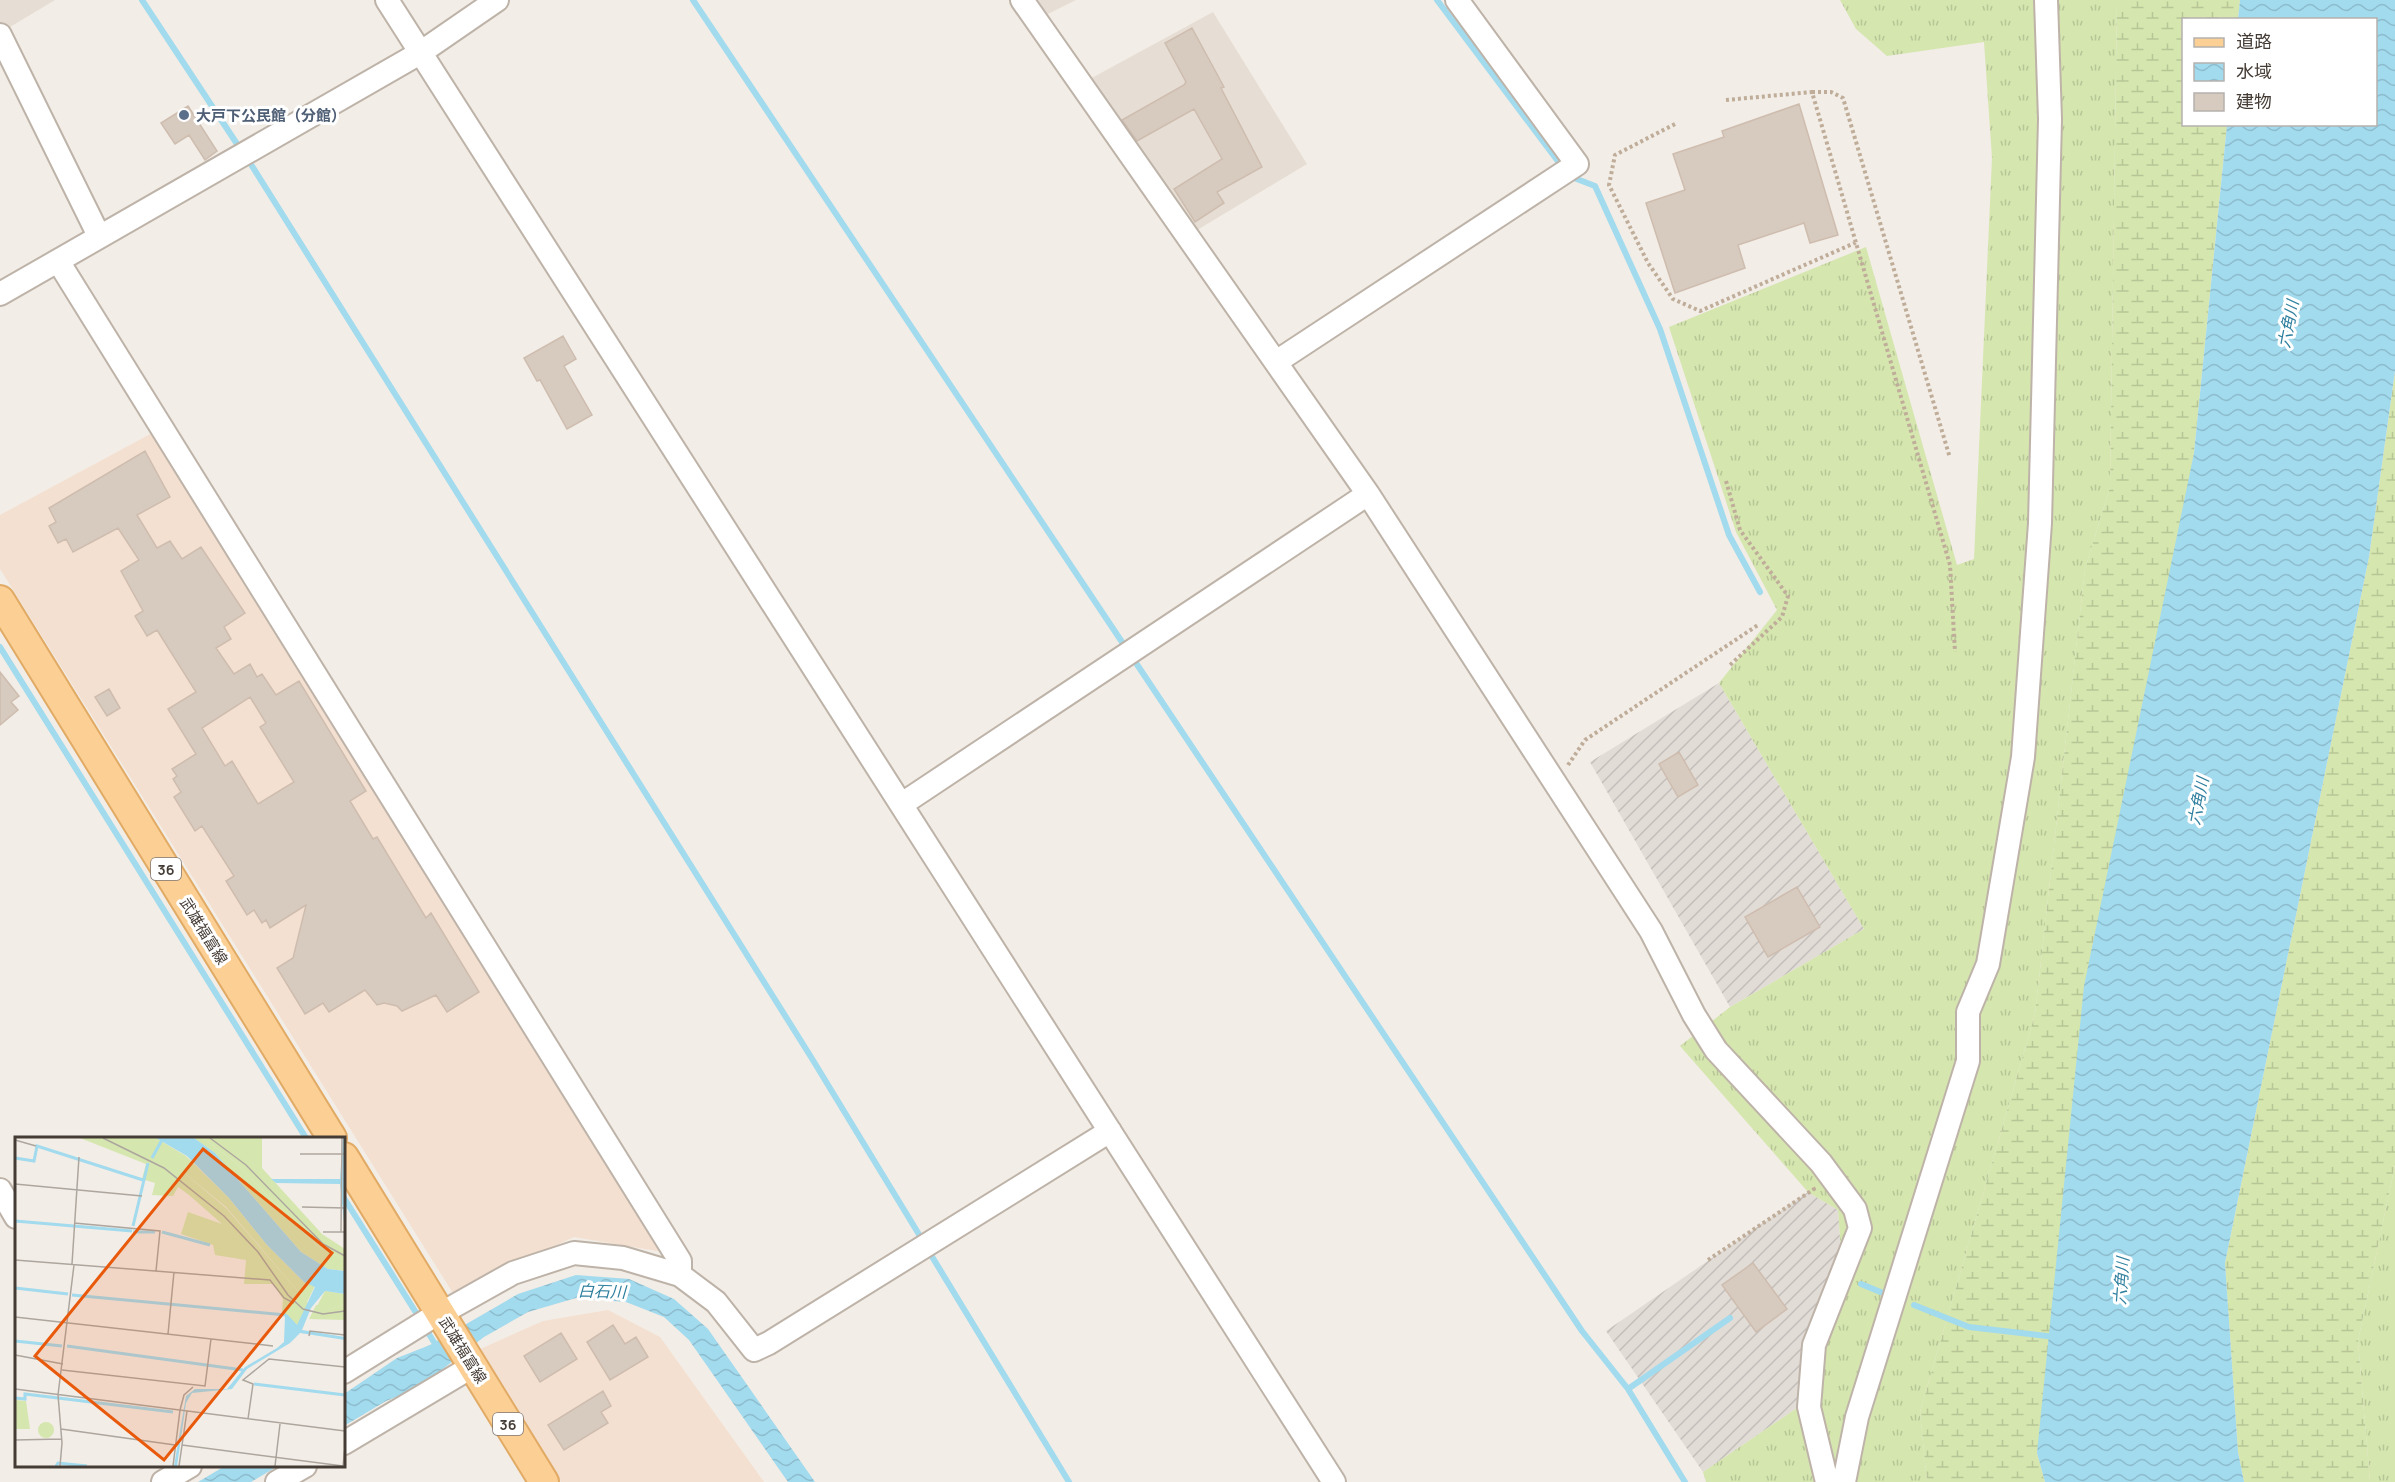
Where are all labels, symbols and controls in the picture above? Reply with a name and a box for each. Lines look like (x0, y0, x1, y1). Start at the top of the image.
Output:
legend (2182, 18, 2377, 126)
text: 道路 (2236, 29, 2272, 53)
text: 水域 (2236, 59, 2272, 83)
text: 建物 (2236, 89, 2272, 113)
place label: 大戸下公民館（分館） (196, 105, 346, 126)
marker: 大戸下公民館（分館） (177, 108, 191, 122)
water label: 六角川 (2273, 296, 2304, 350)
water label: 六角川 (2183, 773, 2214, 827)
road number: 36 (151, 858, 181, 880)
street label: 武雄福富線 (175, 894, 233, 968)
inset map (15, 1137, 345, 1467)
water label: 六角川 (2108, 1254, 2134, 1306)
water label: 白石川 (578, 1279, 628, 1303)
street label: 武雄福富線 (434, 1313, 492, 1387)
road number: 36 (493, 1413, 523, 1435)

